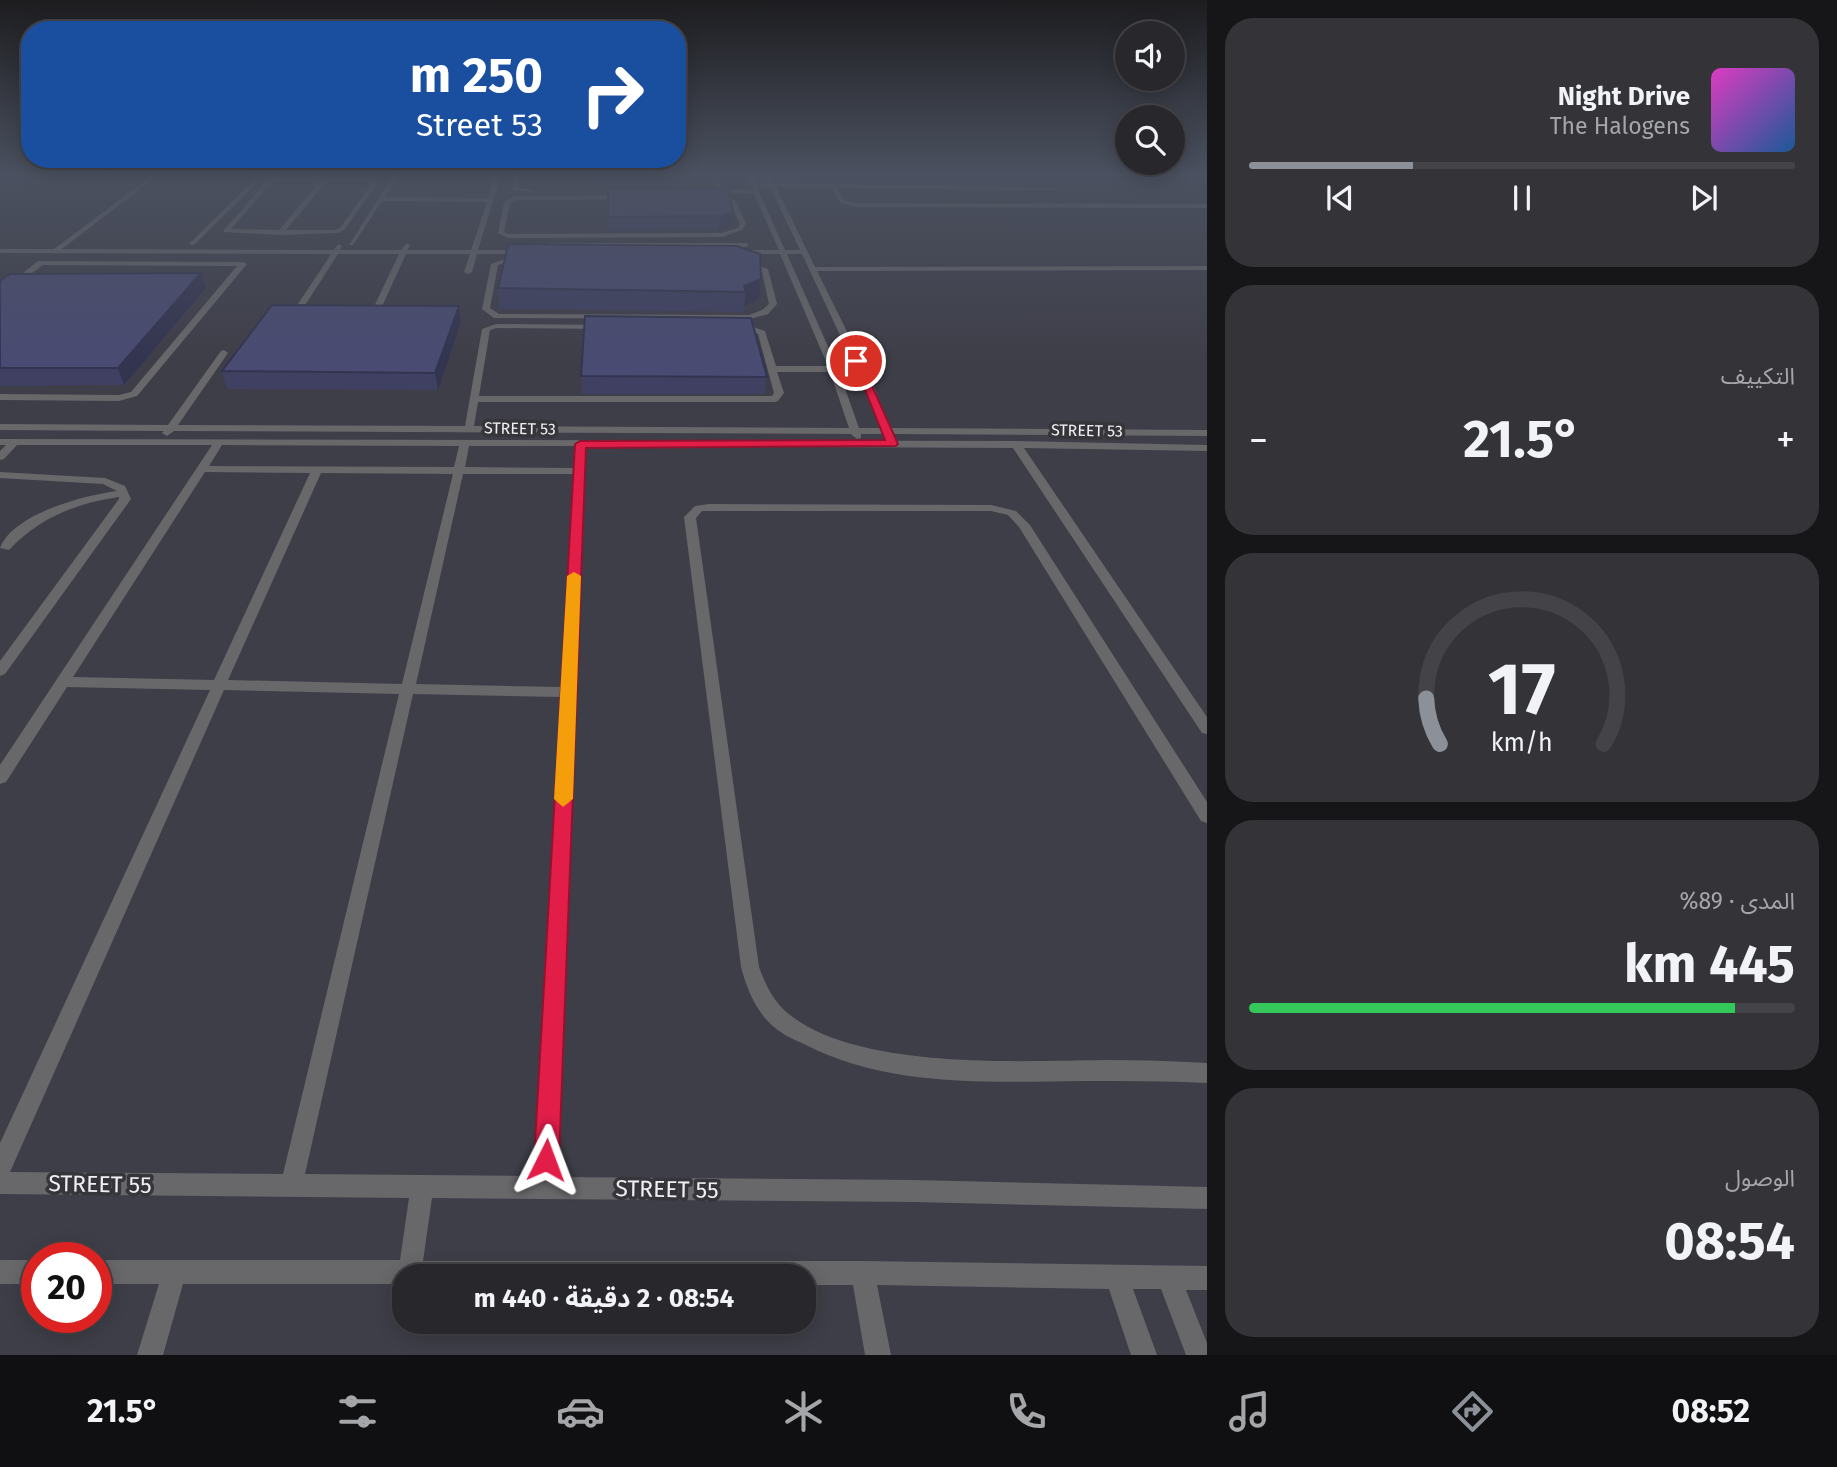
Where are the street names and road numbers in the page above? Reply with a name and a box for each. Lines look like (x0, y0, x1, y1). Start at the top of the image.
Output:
street label: STREET 53 (484, 418, 556, 439)
street label: STREET 53 (1051, 420, 1123, 441)
street label: STREET 55 (48, 1169, 152, 1199)
street label: STREET 55 (615, 1174, 719, 1204)

